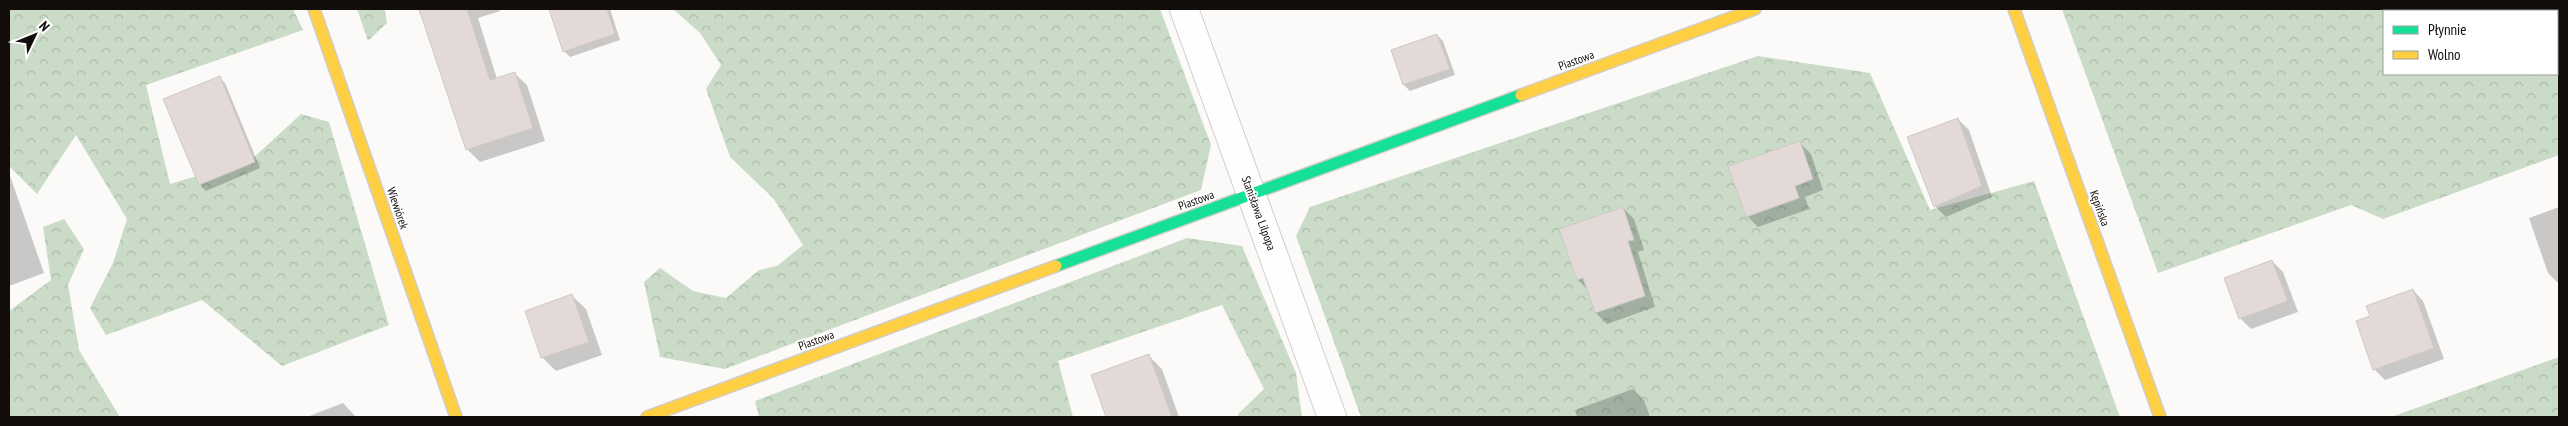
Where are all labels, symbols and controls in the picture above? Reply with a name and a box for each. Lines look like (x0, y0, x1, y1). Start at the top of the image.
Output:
north arrow (10, 10, 60, 60)
legend (2383, 10, 2558, 75)
text: N (35, 17, 54, 35)
text: Płynnie (2428, 20, 2467, 39)
text: Wolno (2428, 45, 2461, 64)
street label: Piastowa (1556, 47, 1596, 73)
street label: Stanisława Lilpopa (1239, 174, 1279, 252)
street label: Wiewiórek (384, 185, 412, 231)
street label: Piastowa (1176, 187, 1216, 213)
street label: Kępińska (2087, 188, 2113, 228)
street label: Piastowa (796, 327, 836, 353)

